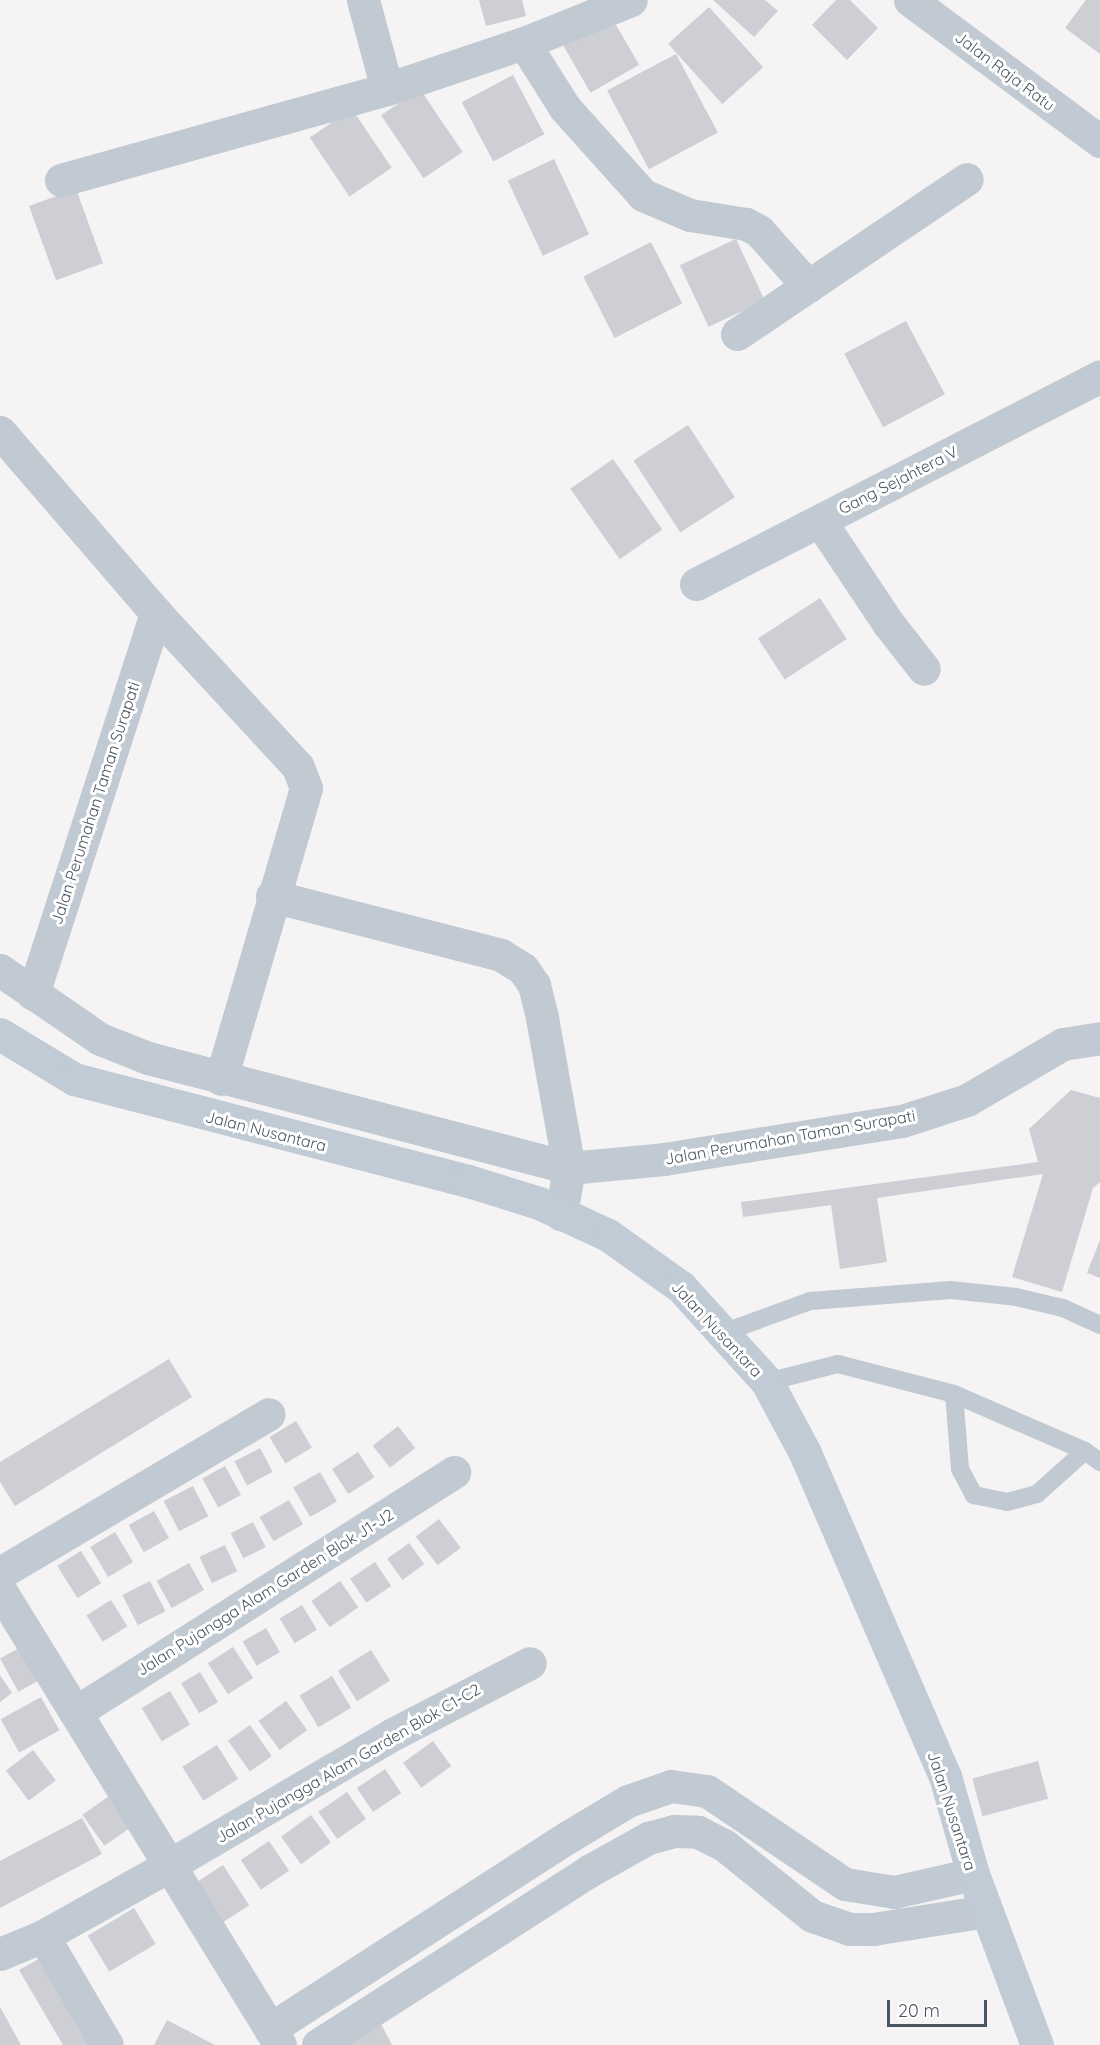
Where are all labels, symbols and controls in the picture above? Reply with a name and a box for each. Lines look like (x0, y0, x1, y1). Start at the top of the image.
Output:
street label: Jalan Raja Ratu (951, 27, 1059, 115)
street label: Gang Sejahtera V (835, 442, 961, 518)
street label: Jalan Perumahan Taman Surapati (47, 679, 143, 927)
street label: Jalan Perumahan Taman Surapati (663, 1106, 917, 1168)
street label: Jalan Nusantara (204, 1107, 328, 1155)
street label: Jalan Nusantara (668, 1277, 766, 1381)
street label: Jalan Pujangga Alam Garden Blok J1-J2 (133, 1505, 397, 1679)
street label: Jalan Pujangga Alam Garden Blok C1-C2 (212, 1679, 484, 1847)
street label: Jalan Nusantara (924, 1749, 980, 1873)
scale bar (890, 1988, 990, 2026)
text: 20 m (898, 1999, 940, 2022)

